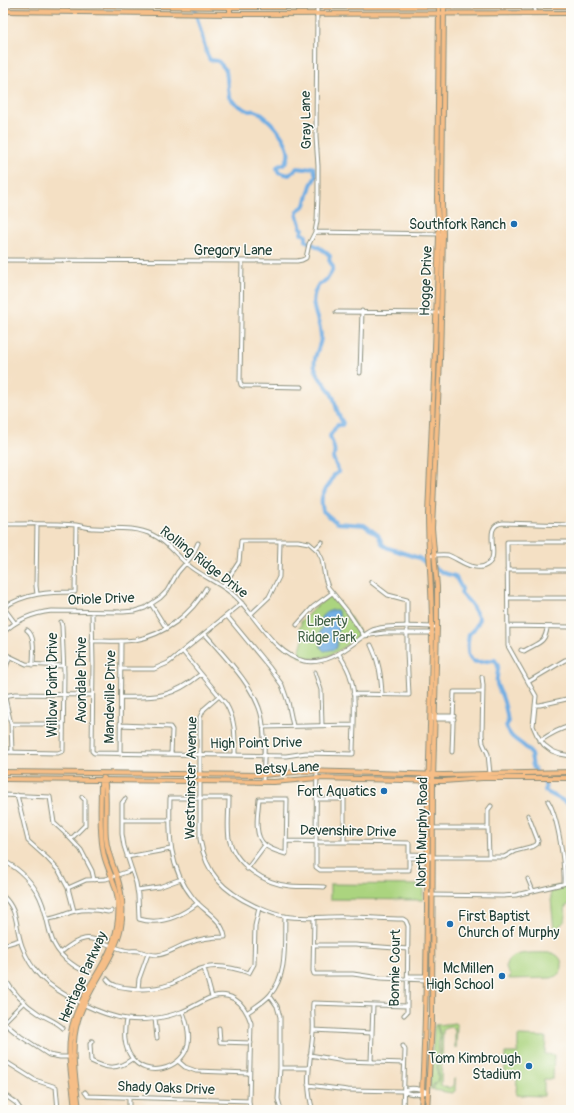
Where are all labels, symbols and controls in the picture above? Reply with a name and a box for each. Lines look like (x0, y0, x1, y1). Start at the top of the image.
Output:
street label: Gray Lane (297, 90, 315, 149)
place label: Southfork Ranch (409, 216, 506, 233)
marker: Southfork Ranch (509, 219, 519, 229)
street label: Gregory Lane (194, 242, 272, 259)
street label: Hogge Drive (416, 245, 436, 316)
street label: Rolling Ridge Drive (157, 522, 251, 602)
street label: Oriole Drive (67, 589, 135, 609)
park label: Liberty Ridge Park (298, 613, 357, 646)
street label: Willow Point Drive (44, 632, 61, 737)
street label: Avondale Drive (73, 637, 90, 723)
street label: Mandeville Drive (101, 650, 119, 744)
street label: Westminster Avenue (181, 716, 201, 840)
street label: High Point Drive (210, 734, 302, 752)
street label: Betsy Lane (254, 758, 320, 778)
street label: North Murphy Road (413, 776, 431, 887)
place label: Fort Aquatics (297, 783, 377, 800)
marker: Fort Aquatics (379, 786, 389, 796)
street label: Devenshire Drive (300, 822, 396, 840)
place label: First Baptist Church of Murphy (458, 908, 559, 941)
marker: First Baptist Church of Murphy (445, 919, 455, 929)
street label: Heritage Parkway (55, 929, 111, 1025)
street label: Bonnie Court (386, 929, 404, 1007)
place label: McMillen High School (426, 960, 494, 993)
marker: McMillen High School (497, 971, 507, 981)
place label: Tom Kimbrough Stadium (428, 1050, 521, 1083)
marker: Tom Kimbrough Stadium (524, 1061, 534, 1071)
street label: Shady Oaks Drive (117, 1078, 215, 1098)

